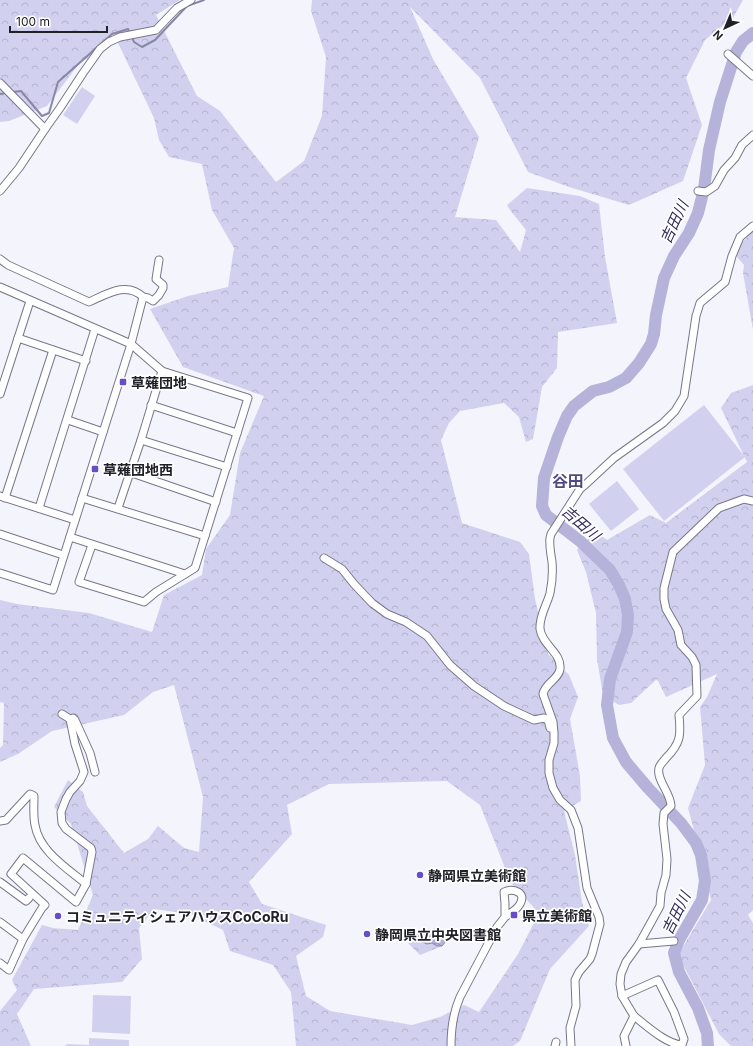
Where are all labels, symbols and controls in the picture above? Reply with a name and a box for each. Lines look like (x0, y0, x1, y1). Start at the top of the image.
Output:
scale bar (10, 8, 107, 34)
north arrow (705, 8, 745, 48)
text: 100 m (16, 14, 50, 29)
text: N (710, 27, 726, 43)
water label: 吉田川 (656, 196, 693, 246)
place label: 草薙団地 (131, 374, 187, 391)
marker: 草薙団地 (118, 377, 128, 387)
place label: 草薙団地西 (103, 461, 173, 478)
marker: 草薙団地西 (90, 464, 100, 474)
district label: 谷田 (552, 471, 584, 491)
water label: 吉田川 (558, 501, 606, 546)
place label: 静岡県立美術館 (428, 867, 526, 884)
marker: 静岡県立美術館 (415, 870, 425, 880)
water label: 吉田川 (658, 887, 695, 937)
place label: 県立美術館 (522, 907, 592, 924)
place label: コミュニティシェアハウスCoCoRu (66, 908, 288, 925)
marker: 県立美術館 (509, 910, 519, 920)
marker: コミュニティシェアハウスCoCoRu (53, 911, 63, 921)
place label: 静岡県立中央図書館 (375, 926, 501, 943)
marker: 静岡県立中央図書館 (362, 929, 372, 939)

